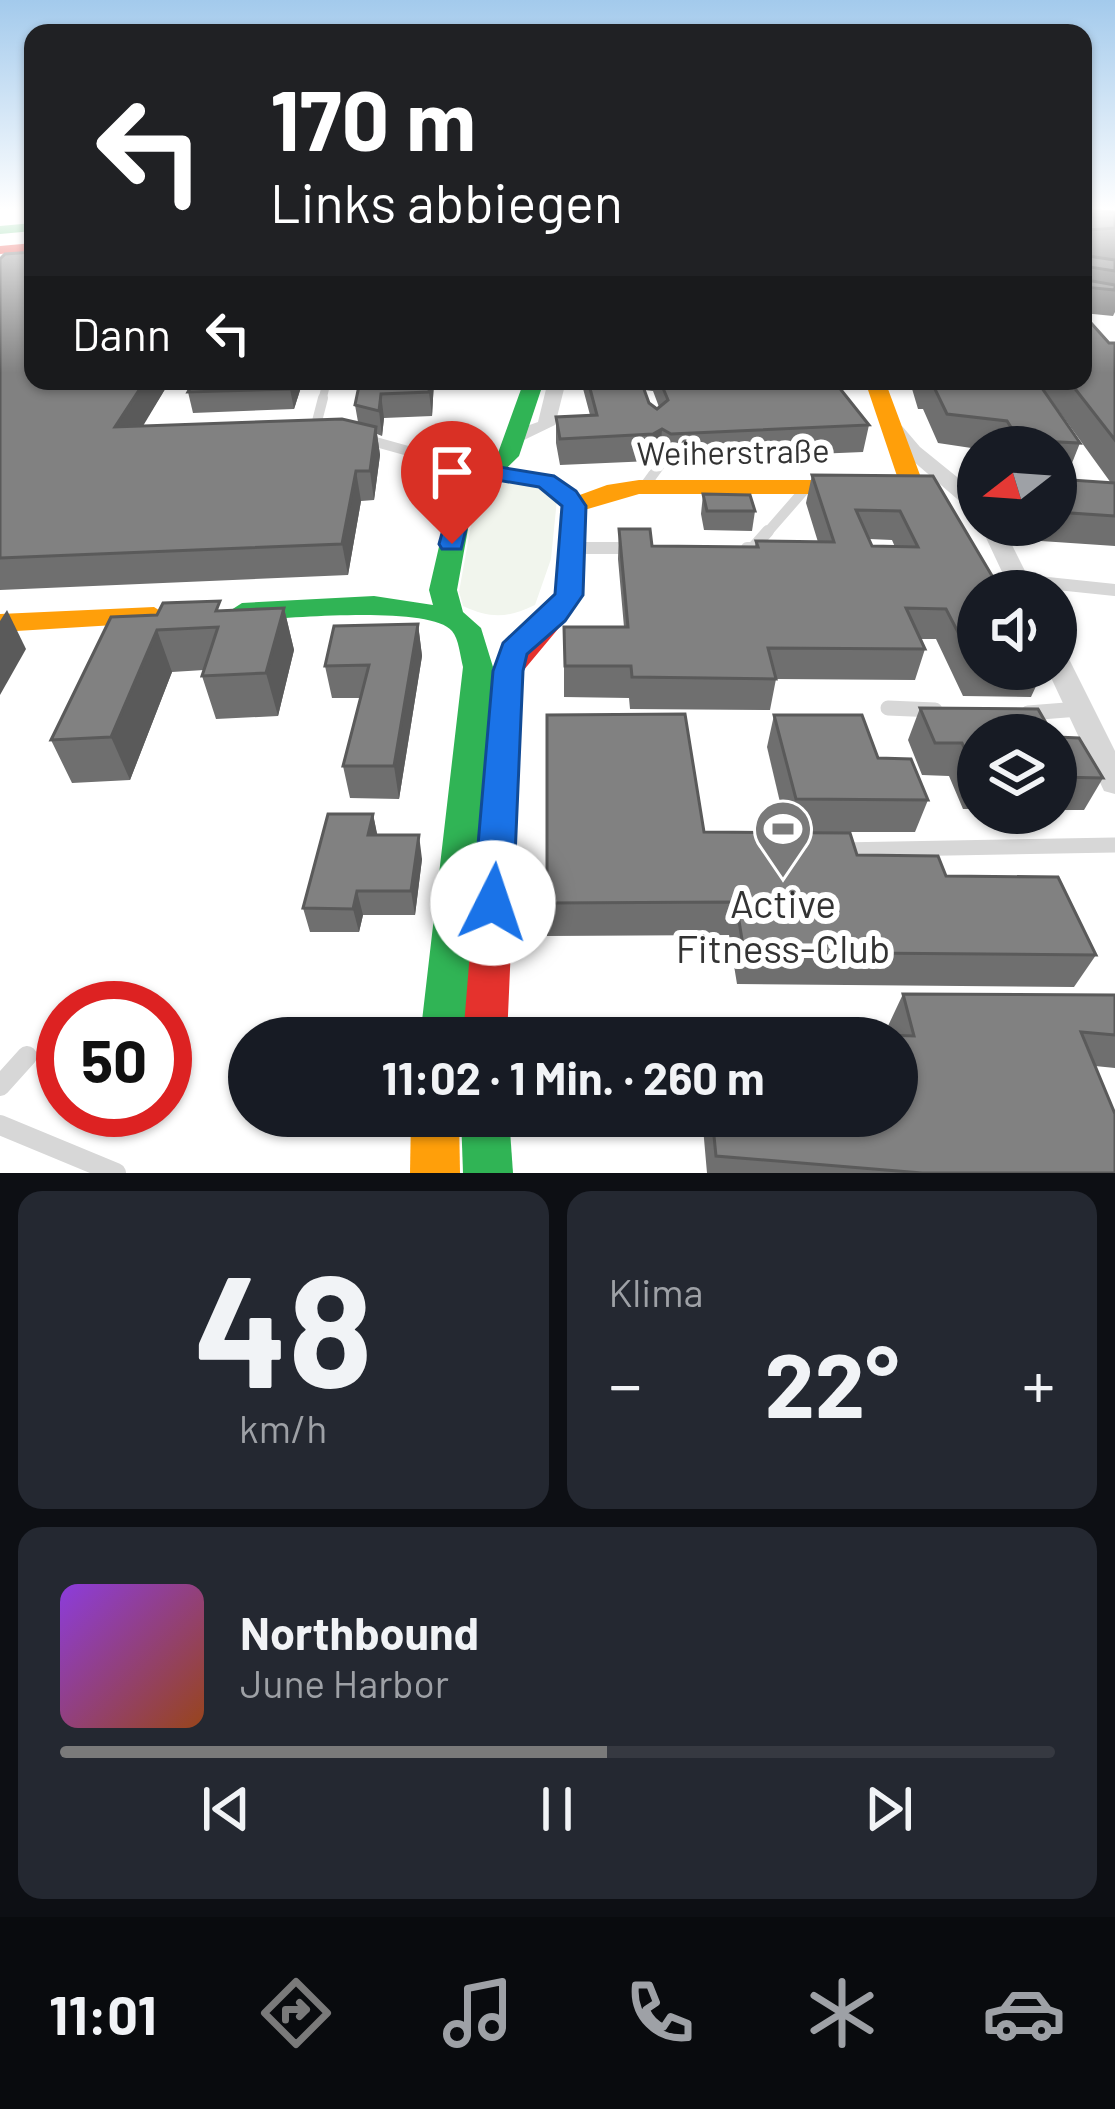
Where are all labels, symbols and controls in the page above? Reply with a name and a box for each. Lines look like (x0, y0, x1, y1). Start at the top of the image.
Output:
text: 170 m (270, 67, 476, 168)
icon: left (72, 72, 228, 228)
text: Links abbiegen (270, 169, 623, 234)
icon: left (195, 300, 261, 366)
text: Dann (72, 306, 171, 360)
pin (401, 421, 503, 544)
north arrow (957, 426, 1077, 546)
map controls (957, 426, 1077, 834)
street label: Weiherstraße (636, 429, 830, 473)
icon: arrive (419, 439, 485, 505)
button: sound (957, 570, 1077, 690)
button: layers (957, 714, 1077, 834)
sports icon: Active Fitness-Club (752, 798, 814, 880)
position arrow (430, 840, 556, 966)
place label: Active Fitness-Club (676, 879, 890, 971)
speed limit sign: 50 (36, 981, 192, 1137)
text: 11:02 · 1 Min. · 260 m (381, 1050, 765, 1104)
text: 48 (194, 1232, 373, 1419)
text: Klima (609, 1268, 703, 1315)
text: 22° (764, 1328, 899, 1436)
text: − (609, 1343, 642, 1422)
text: + (1022, 1343, 1055, 1422)
text: km/h (239, 1404, 327, 1451)
text: Northbound (240, 1605, 479, 1659)
text: June Harbor (240, 1659, 449, 1706)
icon: previous (193, 1776, 259, 1842)
icon: pause (524, 1776, 590, 1842)
icon: next (856, 1776, 922, 1842)
icon: directions (254, 1971, 338, 2055)
icon: music (436, 1971, 520, 2055)
icon: phone (618, 1971, 702, 2055)
icon: climate (800, 1971, 884, 2055)
icon: car (982, 1971, 1066, 2055)
text: 11:01 (49, 1981, 157, 2046)

